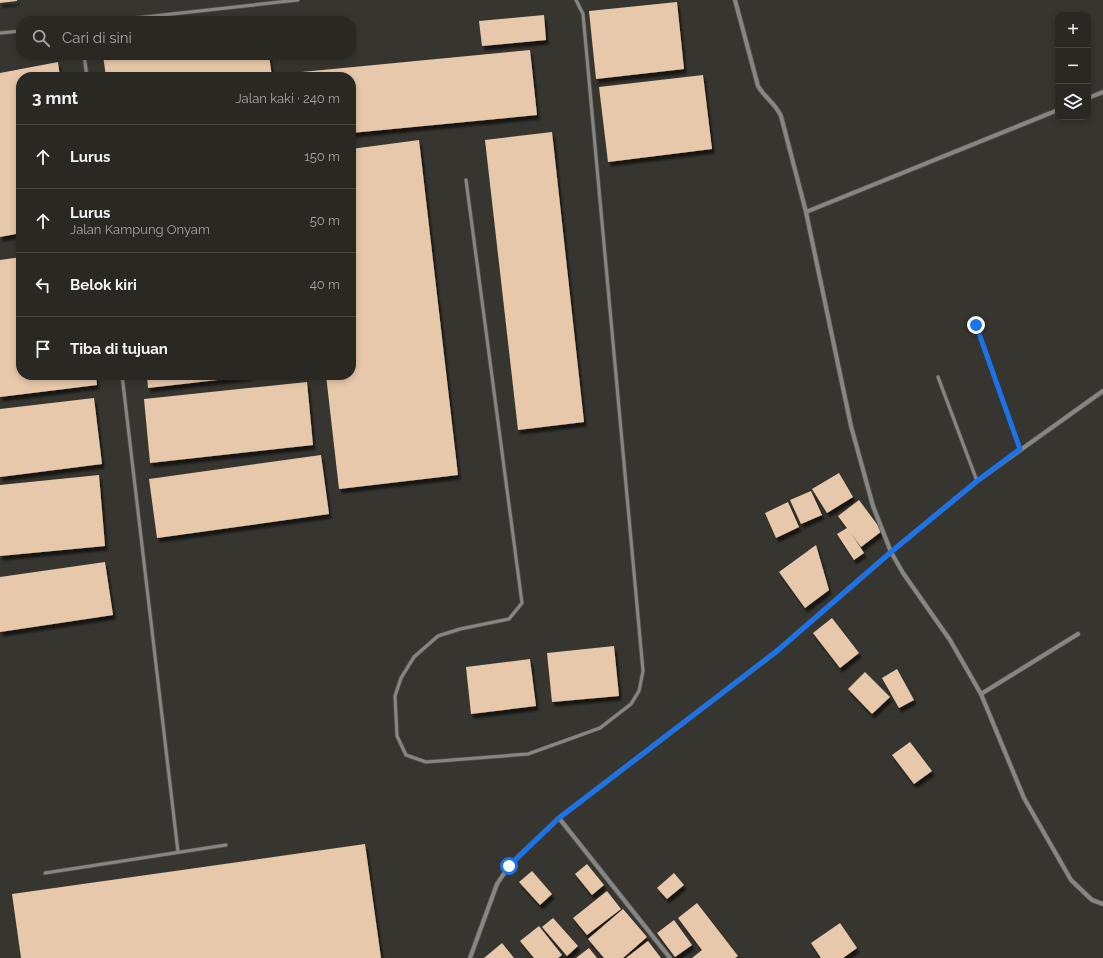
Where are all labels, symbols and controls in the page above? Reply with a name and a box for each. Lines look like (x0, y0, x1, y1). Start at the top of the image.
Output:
map controls (1055, 12, 1091, 120)
button: + (1055, 12, 1091, 48)
search box (16, 16, 356, 60)
icon: search (30, 27, 52, 49)
text: Cari di sini (62, 29, 132, 47)
button: − (1055, 48, 1091, 84)
button: layers (1055, 84, 1091, 120)
text: 3 mnt (32, 88, 78, 108)
text: Jalan kaki · 240 m (235, 91, 340, 106)
icon: ahead (32, 146, 54, 168)
text: Lurus (70, 148, 111, 166)
text: 150 m (304, 149, 340, 164)
text: Lurus (70, 204, 111, 222)
icon: ahead (32, 210, 54, 232)
text: 50 m (310, 213, 340, 228)
text: Jalan Kampung Onyam (70, 222, 210, 237)
icon: left (32, 274, 54, 296)
text: Belok kiri (70, 276, 137, 294)
text: 40 m (310, 277, 340, 292)
route end (967, 316, 985, 334)
icon: arrive (32, 338, 54, 360)
text: Tiba di tujuan (70, 340, 168, 358)
route start (500, 857, 518, 875)

